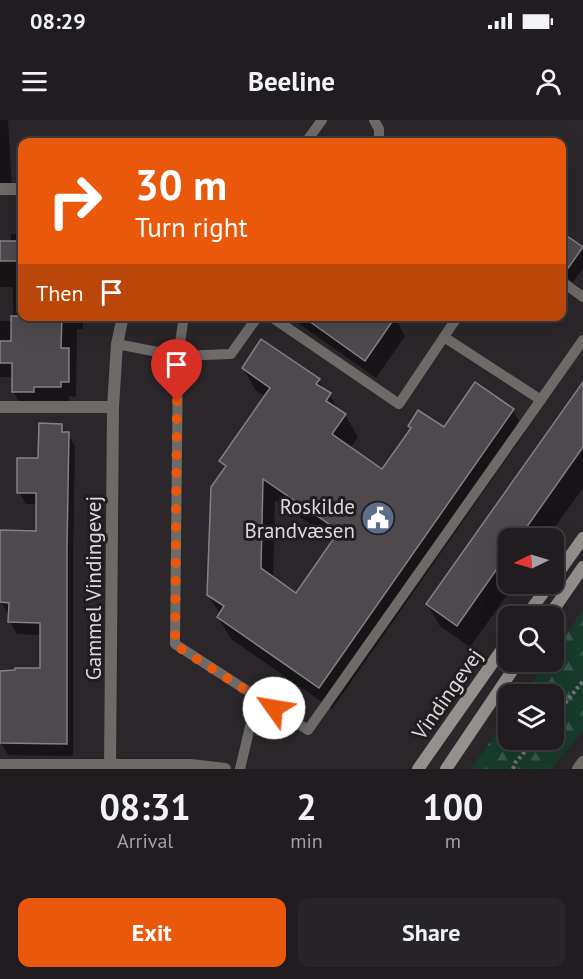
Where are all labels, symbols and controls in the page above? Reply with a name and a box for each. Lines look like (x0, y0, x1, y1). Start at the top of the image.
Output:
text: 08:29 (30, 7, 86, 35)
text: Beeline (248, 64, 335, 98)
icon: menu (18, 65, 51, 98)
icon: person (532, 65, 565, 98)
text: 30 m (135, 157, 227, 212)
icon: right (36, 162, 114, 240)
text: Turn right (135, 210, 248, 244)
icon: arrive (95, 276, 128, 309)
text: Then (36, 279, 83, 307)
pin (151, 339, 202, 401)
icon: arrive (160, 348, 193, 381)
place label: Roskilde Brandvæsen (245, 493, 355, 544)
street label: Gammel Vindingevej (80, 496, 107, 680)
public building icon: Roskilde Brandvæsen (360, 500, 396, 536)
north arrow (498, 528, 564, 594)
map controls (498, 528, 564, 750)
button: search (498, 606, 564, 672)
street label: Vindingevej (405, 643, 488, 746)
position arrow (242, 676, 306, 740)
button: layers (498, 684, 564, 750)
text: 08:31 (99, 783, 191, 830)
text: 2 (296, 783, 317, 830)
text: 100 (422, 783, 484, 830)
text: Arrival (117, 828, 173, 854)
text: min (290, 828, 323, 854)
text: m (445, 828, 461, 854)
button: Exit (18, 898, 286, 967)
button: Share (298, 898, 565, 967)

